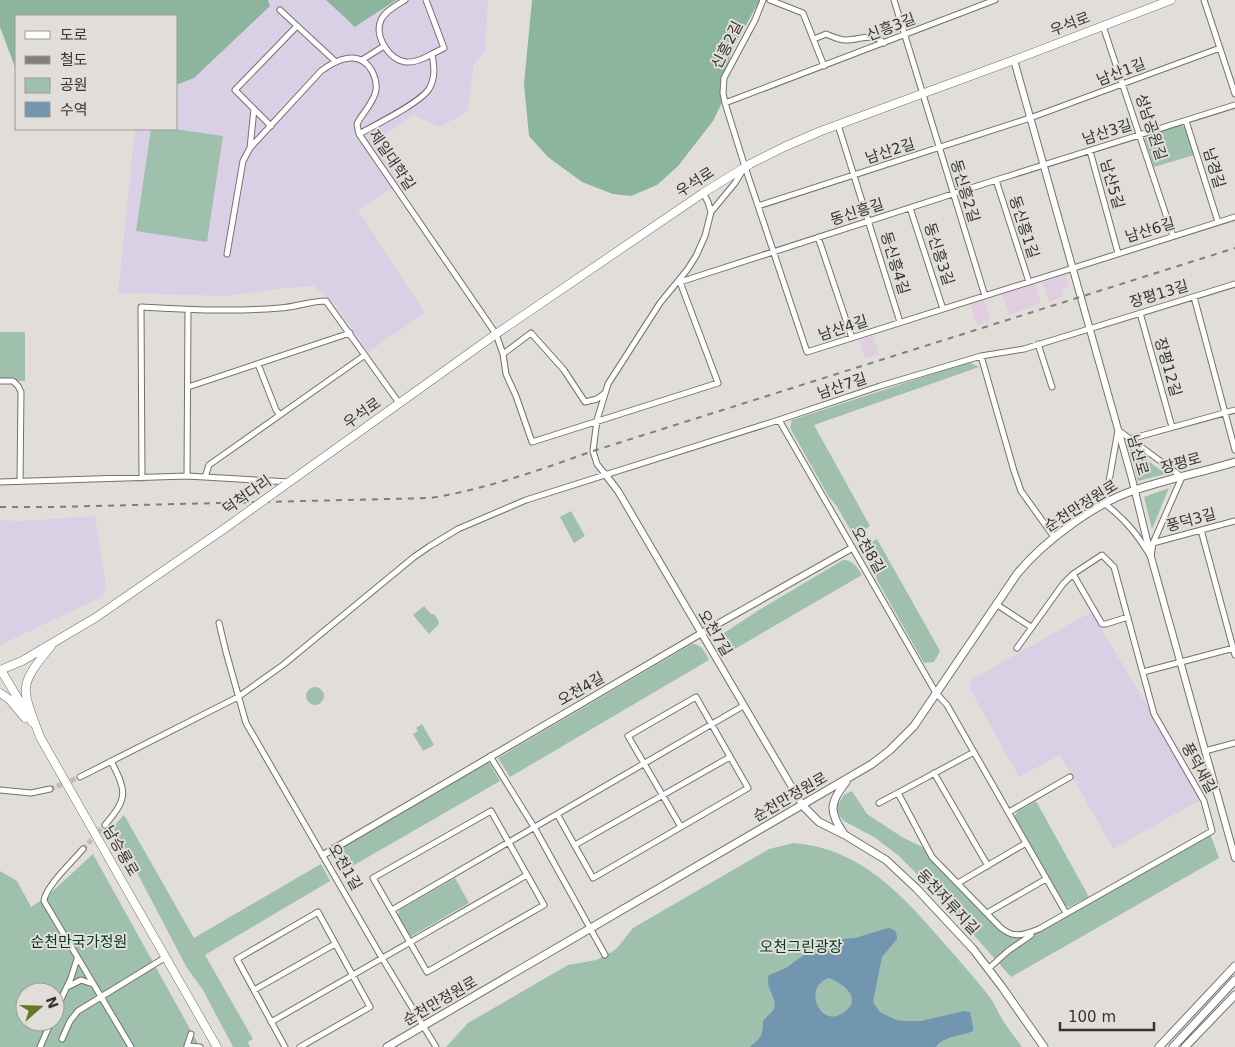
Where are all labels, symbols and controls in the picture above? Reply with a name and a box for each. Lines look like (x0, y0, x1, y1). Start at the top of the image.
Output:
street label: 우석로 (1047, 8, 1093, 40)
street label: 신흥3길 (864, 9, 918, 45)
legend (15, 15, 178, 130)
street label: 신흥2길 (707, 18, 747, 72)
text: 도로 (60, 26, 88, 44)
text: 철도 (60, 51, 88, 69)
street label: 남산1길 (1094, 54, 1148, 90)
text: 공원 (60, 76, 88, 94)
street label: 성남공원길 (1132, 91, 1170, 163)
text: 수역 (60, 101, 88, 119)
street label: 남산3길 (1080, 116, 1134, 148)
street label: 제일대학길 (365, 126, 419, 194)
street label: 남산2길 (863, 135, 917, 167)
street label: 남경길 (1199, 146, 1229, 190)
street label: 동신흥2길 (947, 157, 983, 225)
street label: 남산5길 (1096, 157, 1128, 211)
street label: 우석로 (673, 163, 717, 201)
street label: 동신흥1길 (1005, 193, 1043, 261)
street label: 동신흥길 (828, 195, 886, 229)
street label: 남산6길 (1123, 214, 1177, 246)
street label: 동신흥3길 (920, 220, 958, 288)
street label: 동신흥4길 (877, 229, 913, 297)
street label: 장평13길 (1127, 277, 1191, 311)
street label: 남산4길 (816, 312, 870, 344)
street label: 장평12길 (1151, 335, 1185, 399)
street label: 남산7길 (815, 369, 869, 403)
street label: 우석로 (340, 394, 384, 432)
street label: 남산로 (1124, 433, 1152, 477)
street label: 장평로 (1159, 449, 1203, 477)
street label: 덕척다리 (219, 472, 275, 518)
street label: 순천만정원로 (1041, 476, 1121, 536)
street label: 풍덕3길 (1164, 505, 1218, 535)
street label: 오천8길 (847, 523, 889, 577)
street label: 오천7길 (694, 607, 736, 659)
street label: 오천4길 (554, 668, 608, 710)
street label: 풍덕새길 (1178, 739, 1220, 797)
street label: 순천만정원로 (750, 769, 830, 825)
street label: 남승룡로 (99, 823, 143, 879)
street label: 오천1길 (324, 840, 366, 894)
street label: 동천저류지길 (913, 866, 983, 938)
park label: 순천만국가정원 (31, 933, 127, 951)
park label: 오천그린광장 (760, 938, 843, 956)
street label: 순천만정원로 (400, 973, 480, 1029)
north arrow (15, 982, 65, 1032)
text: N (43, 994, 62, 1011)
scale bar (1060, 1000, 1154, 1032)
text: 100 m (1068, 1008, 1116, 1026)

